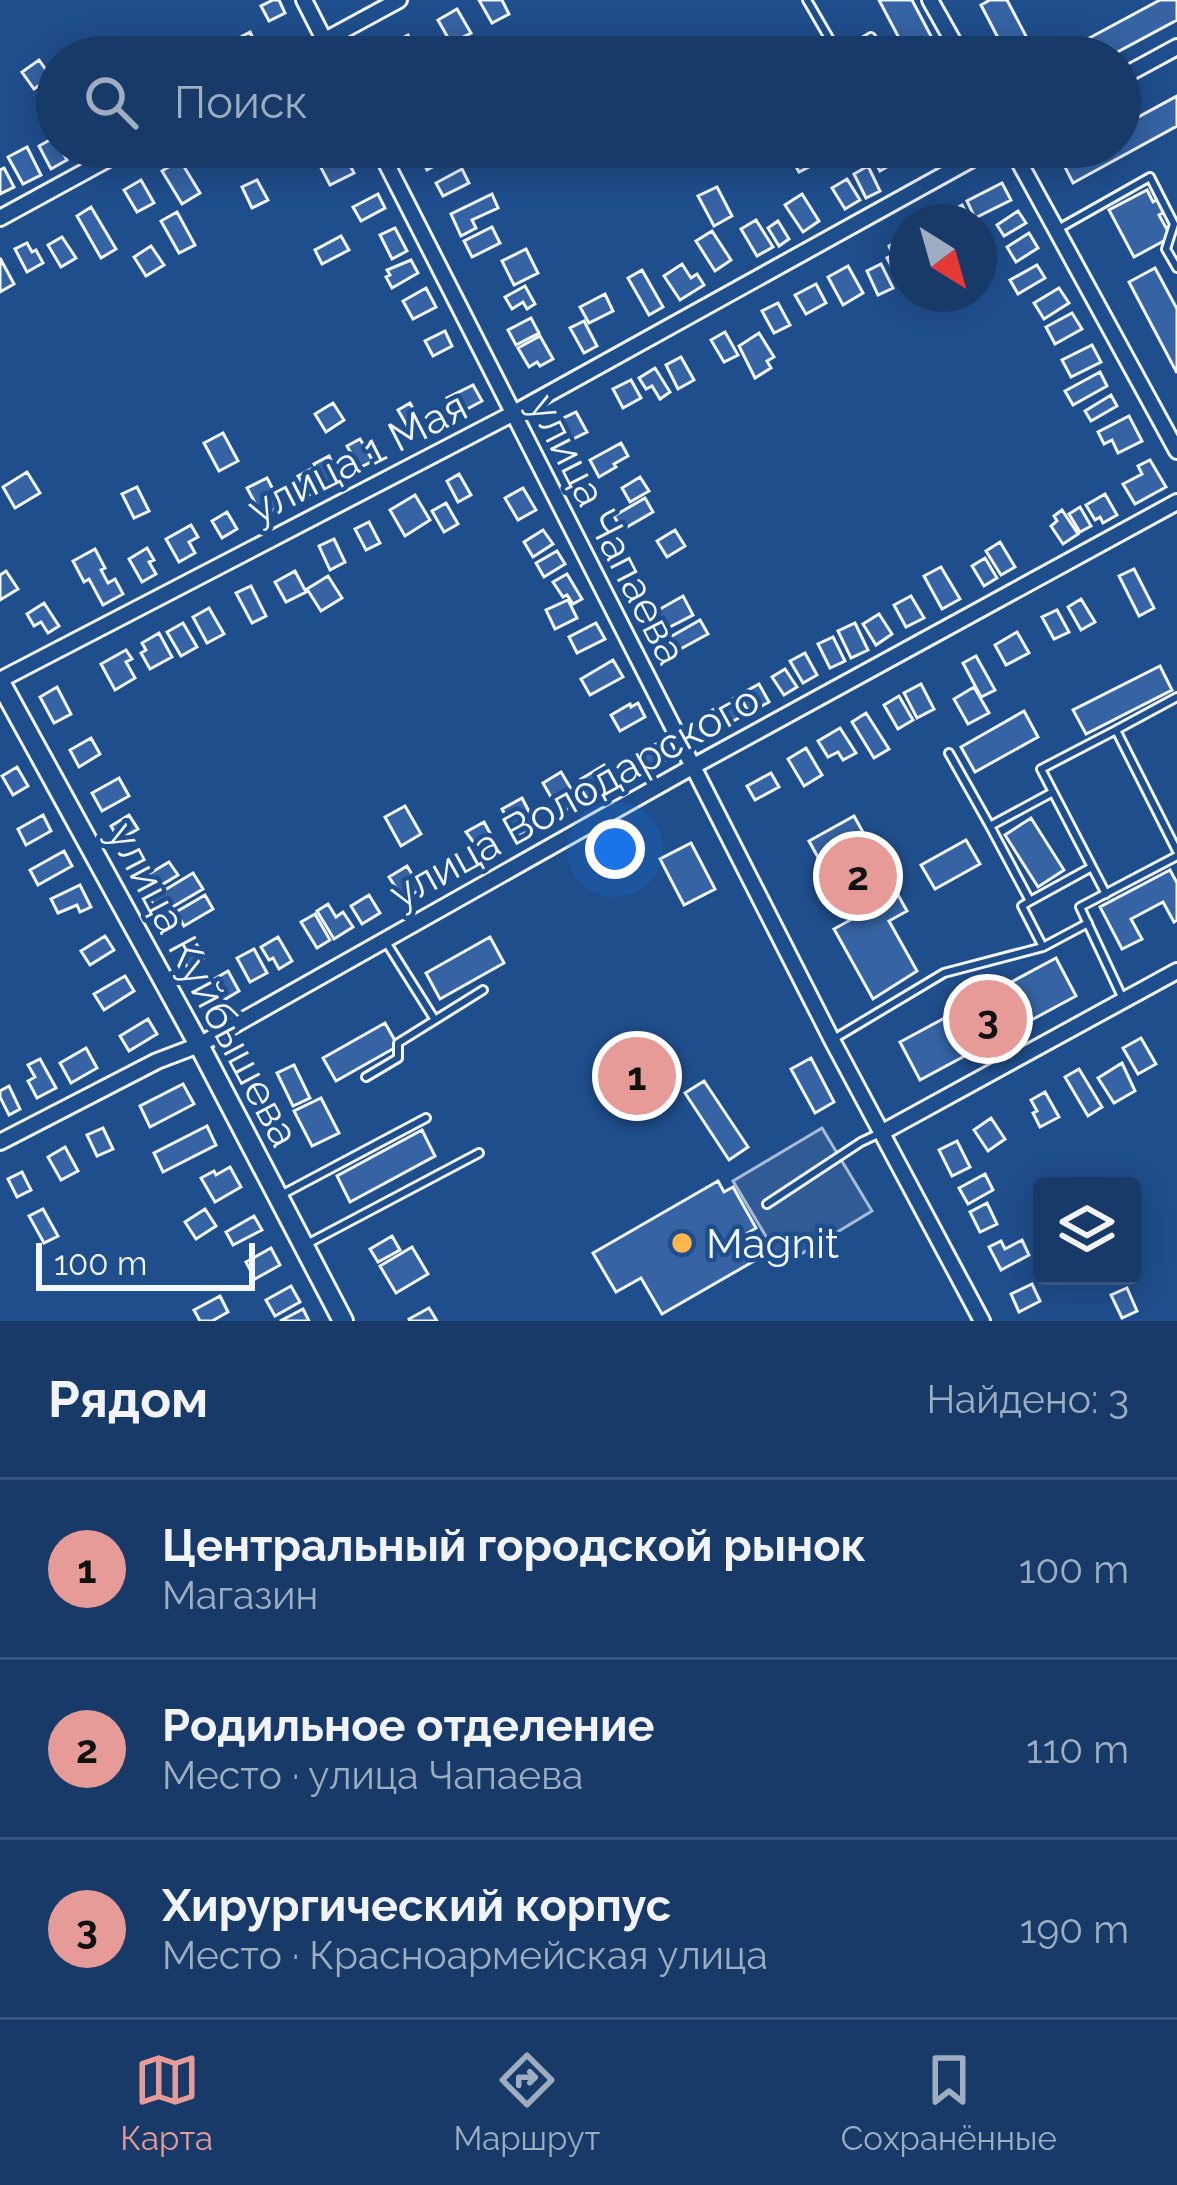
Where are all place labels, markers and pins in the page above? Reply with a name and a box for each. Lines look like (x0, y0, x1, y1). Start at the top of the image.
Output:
pin: 2 (819, 831, 897, 921)
pin: 3 (949, 974, 1027, 1064)
pin: 1 (598, 1031, 676, 1121)
place label: Magnit (706, 1219, 839, 1268)
marker: Magnit (669, 1230, 695, 1256)

